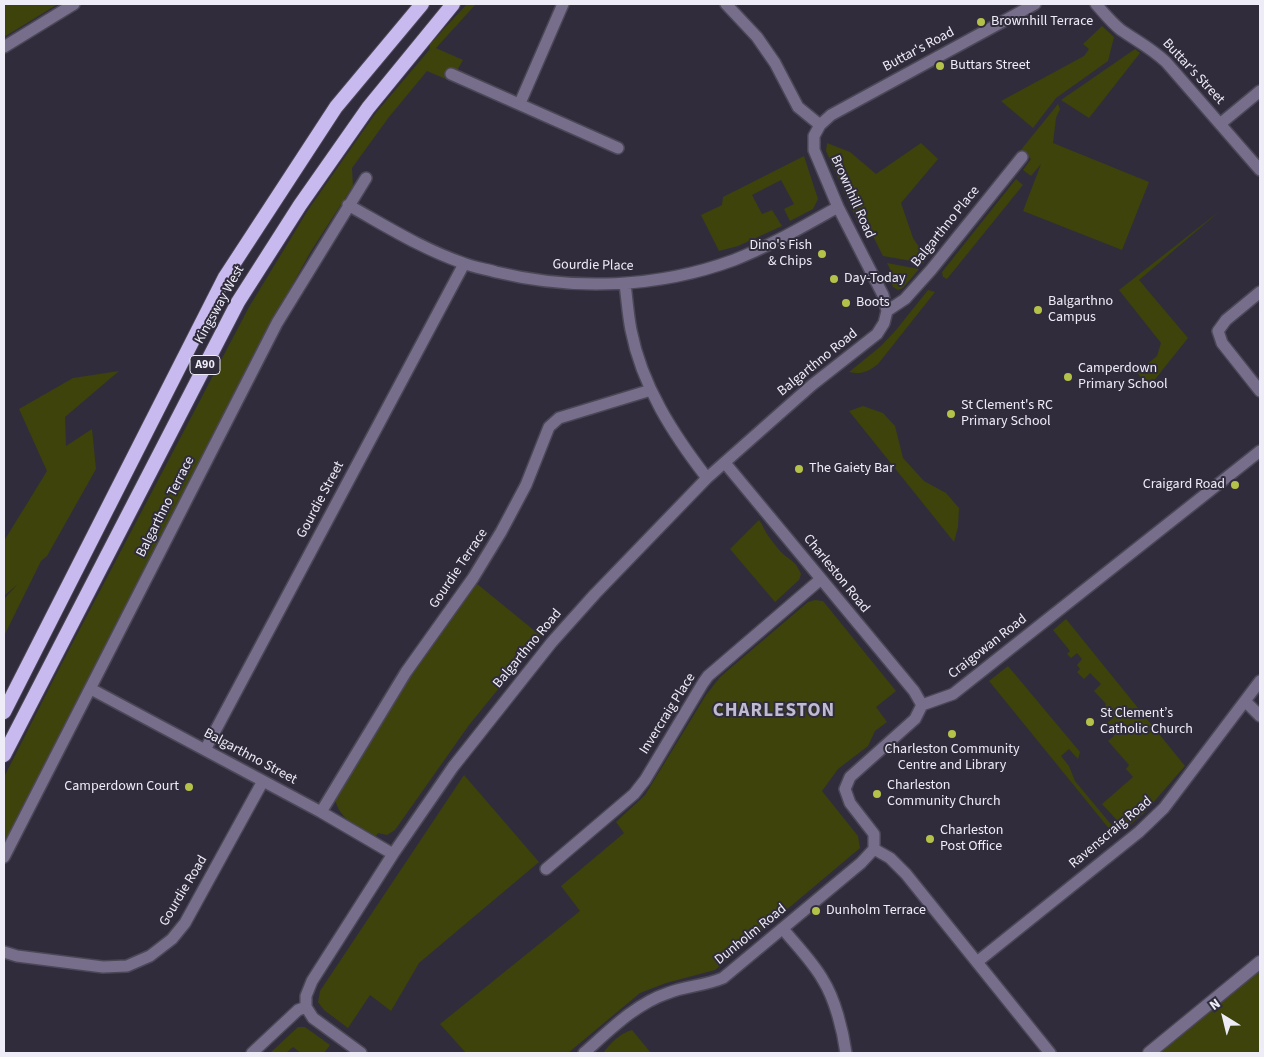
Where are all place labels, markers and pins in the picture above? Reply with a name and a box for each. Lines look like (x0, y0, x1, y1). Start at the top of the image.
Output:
place label: Brownhill Terrace (991, 14, 1093, 30)
marker: Brownhill Terrace (975, 16, 987, 28)
place label: Buttars Street (950, 58, 1030, 74)
marker: Buttars Street (934, 60, 946, 72)
place label: Dino's Fish & Chips (749, 238, 812, 270)
marker: Dino's Fish & Chips (816, 248, 828, 260)
place label: Day-Today (844, 271, 905, 287)
marker: Day-Today (828, 273, 840, 285)
place label: Balgarthno Campus (1048, 294, 1113, 326)
place label: Boots (856, 295, 890, 311)
marker: Boots (840, 297, 852, 309)
marker: Balgarthno Campus (1032, 304, 1044, 316)
place label: Camperdown Primary School (1078, 361, 1168, 394)
marker: Camperdown Primary School (1062, 371, 1074, 383)
place label: St Clement's RC Primary School (961, 398, 1053, 431)
marker: St Clement's RC Primary School (945, 408, 957, 420)
place label: The Gaiety Bar (809, 461, 894, 477)
marker: The Gaiety Bar (793, 463, 805, 475)
place label: Craigard Road (1143, 477, 1225, 493)
marker: Craigard Road (1229, 479, 1241, 491)
place label: St Clement’s Catholic Church (1100, 706, 1193, 739)
marker: St Clement’s Catholic Church (1084, 716, 1096, 728)
marker: Charleston Community Centre and Library (946, 728, 958, 740)
place label: Charleston Community Centre and Library (885, 742, 1019, 774)
place label: Charleston Community Church (887, 778, 1001, 810)
place label: Camperdown Court (64, 779, 179, 795)
marker: Camperdown Court (183, 781, 195, 793)
marker: Charleston Community Church (871, 788, 883, 800)
place label: Charleston Post Office (940, 823, 1003, 856)
marker: Charleston Post Office (924, 833, 936, 845)
place label: Dunholm Terrace (826, 903, 926, 919)
marker: Dunholm Terrace (810, 905, 822, 917)

